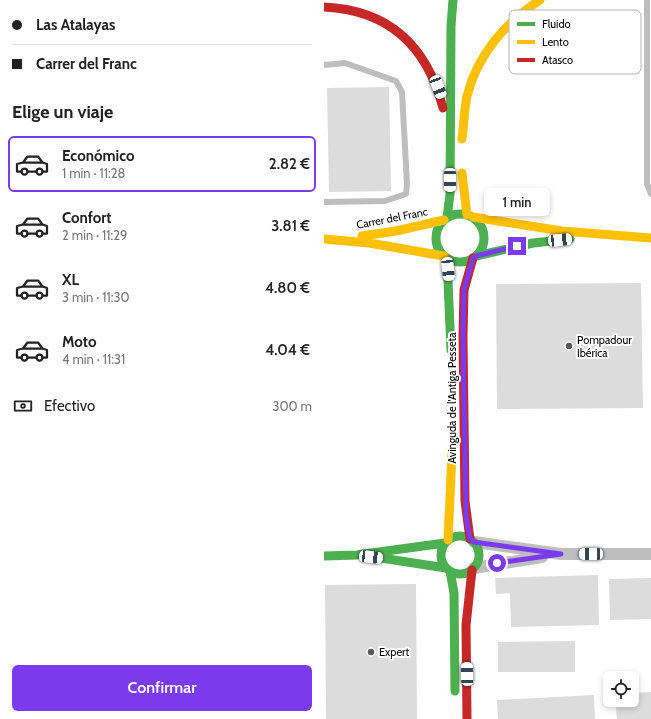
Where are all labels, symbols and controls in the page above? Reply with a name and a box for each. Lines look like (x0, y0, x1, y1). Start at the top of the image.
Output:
legend (509, 10, 641, 74)
text: Las Atalayas (36, 16, 115, 34)
text: Fluido (542, 17, 571, 31)
text: Lento (542, 35, 569, 49)
text: Atasco (542, 53, 573, 67)
text: Carrer del Franc (36, 55, 137, 73)
car (428, 74, 448, 100)
text: Elige un viaje (12, 101, 113, 123)
icon: car (14, 146, 50, 182)
text: Económico (62, 147, 134, 165)
text: 2.82 € (269, 155, 310, 173)
text: 1 min · 11:28 (62, 165, 125, 181)
car (444, 168, 456, 192)
callout: 1 min (484, 188, 550, 216)
text: 1 min (502, 194, 532, 210)
street label: Carrer del Franc (355, 204, 429, 232)
icon: car (14, 208, 50, 244)
text: Confort (62, 209, 111, 227)
text: 3.81 € (271, 217, 310, 235)
text: 2 min · 11:29 (62, 227, 127, 243)
car (547, 233, 573, 247)
route end (508, 237, 526, 255)
car (441, 256, 455, 282)
icon: car (14, 270, 50, 306)
text: XL (62, 271, 79, 289)
text: 4.80 € (265, 279, 310, 297)
text: 3 min · 11:30 (62, 289, 130, 305)
icon: car (14, 332, 50, 368)
street label: Avinguda de l'Antiga Pesseta (445, 332, 459, 464)
text: Moto (62, 333, 96, 351)
place label: Pompadour Ibérica (577, 333, 632, 360)
text: 4.04 € (265, 341, 310, 359)
marker: Pompadour Ibérica (564, 341, 574, 351)
text: 4 min · 11:31 (62, 351, 125, 367)
icon: cash (12, 395, 34, 417)
text: Efectivo (44, 397, 95, 415)
text: 300 m (272, 398, 312, 414)
car (579, 548, 603, 560)
car (358, 550, 384, 564)
route start (488, 554, 506, 572)
place label: Expert (379, 645, 410, 659)
marker: Expert (366, 647, 376, 657)
car (461, 662, 473, 686)
button: Confirmar (12, 665, 312, 711)
map controls (603, 671, 639, 707)
button: locate (603, 671, 639, 707)

